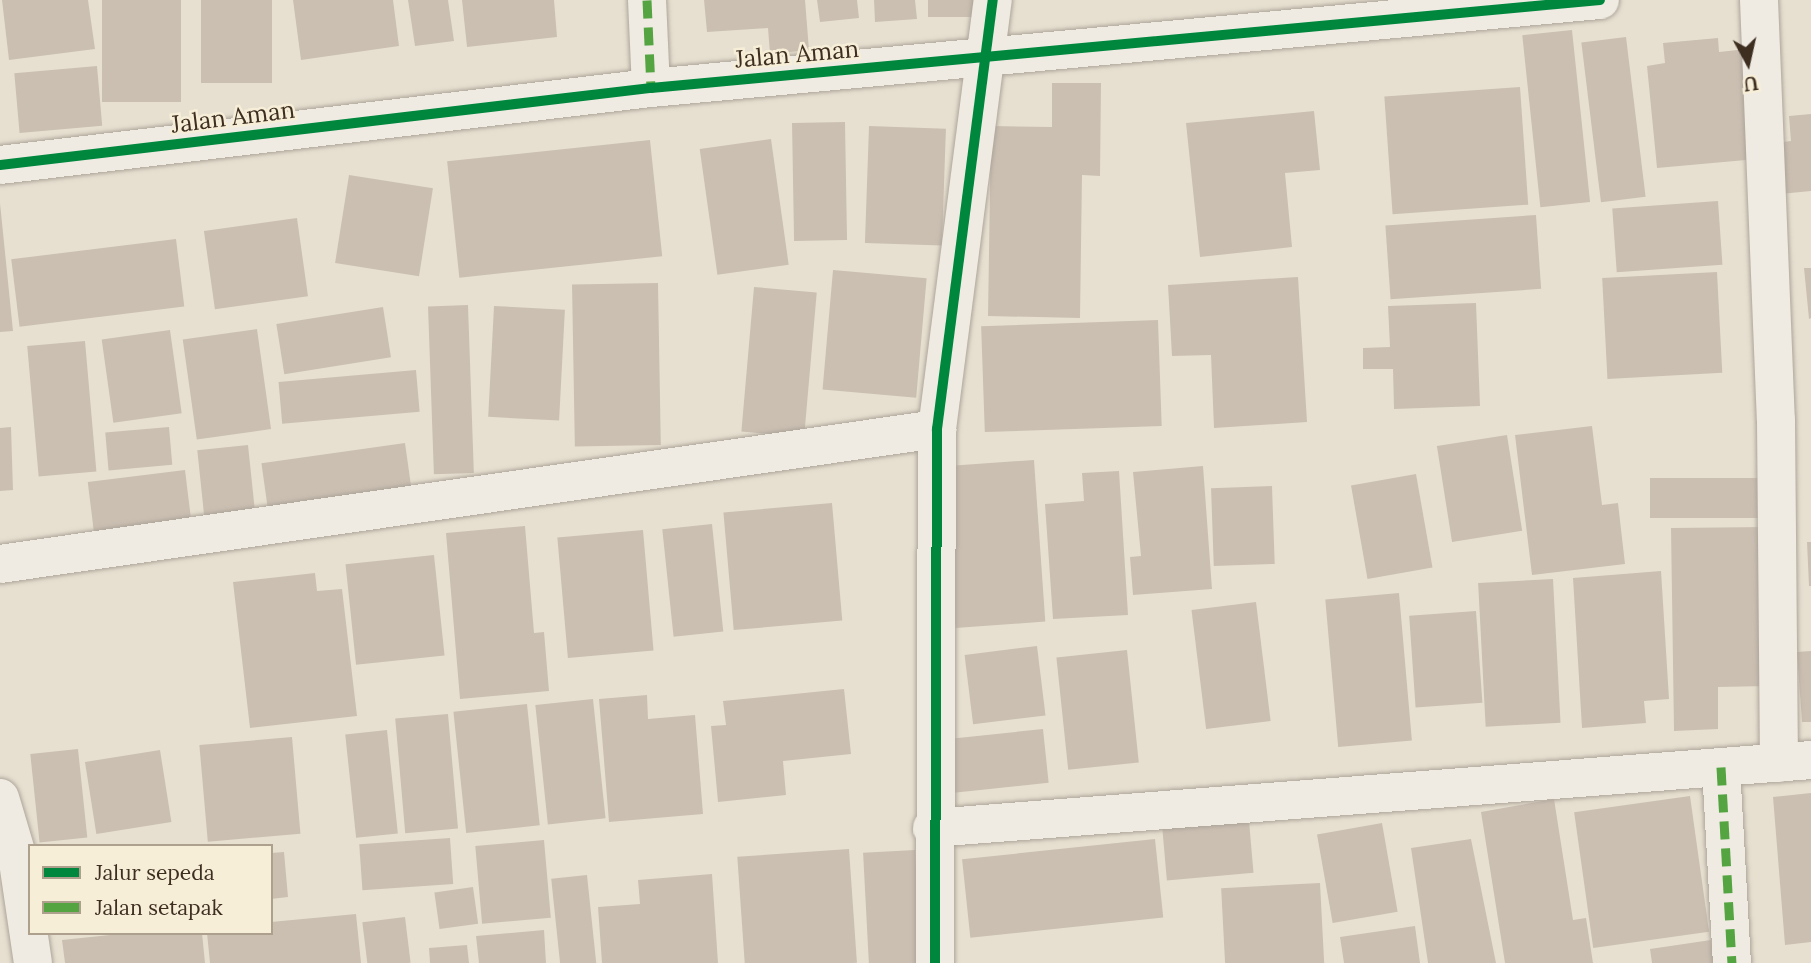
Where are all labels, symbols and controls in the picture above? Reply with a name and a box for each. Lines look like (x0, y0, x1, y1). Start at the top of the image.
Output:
north arrow (1713, 28, 1783, 98)
street label: Jalan Aman (734, 34, 860, 74)
text: U (1742, 71, 1760, 97)
street label: Jalan Aman (170, 95, 296, 139)
legend (28, 844, 273, 935)
text: Jalur sepeda (95, 859, 215, 886)
text: Jalan setapak (95, 894, 223, 921)

